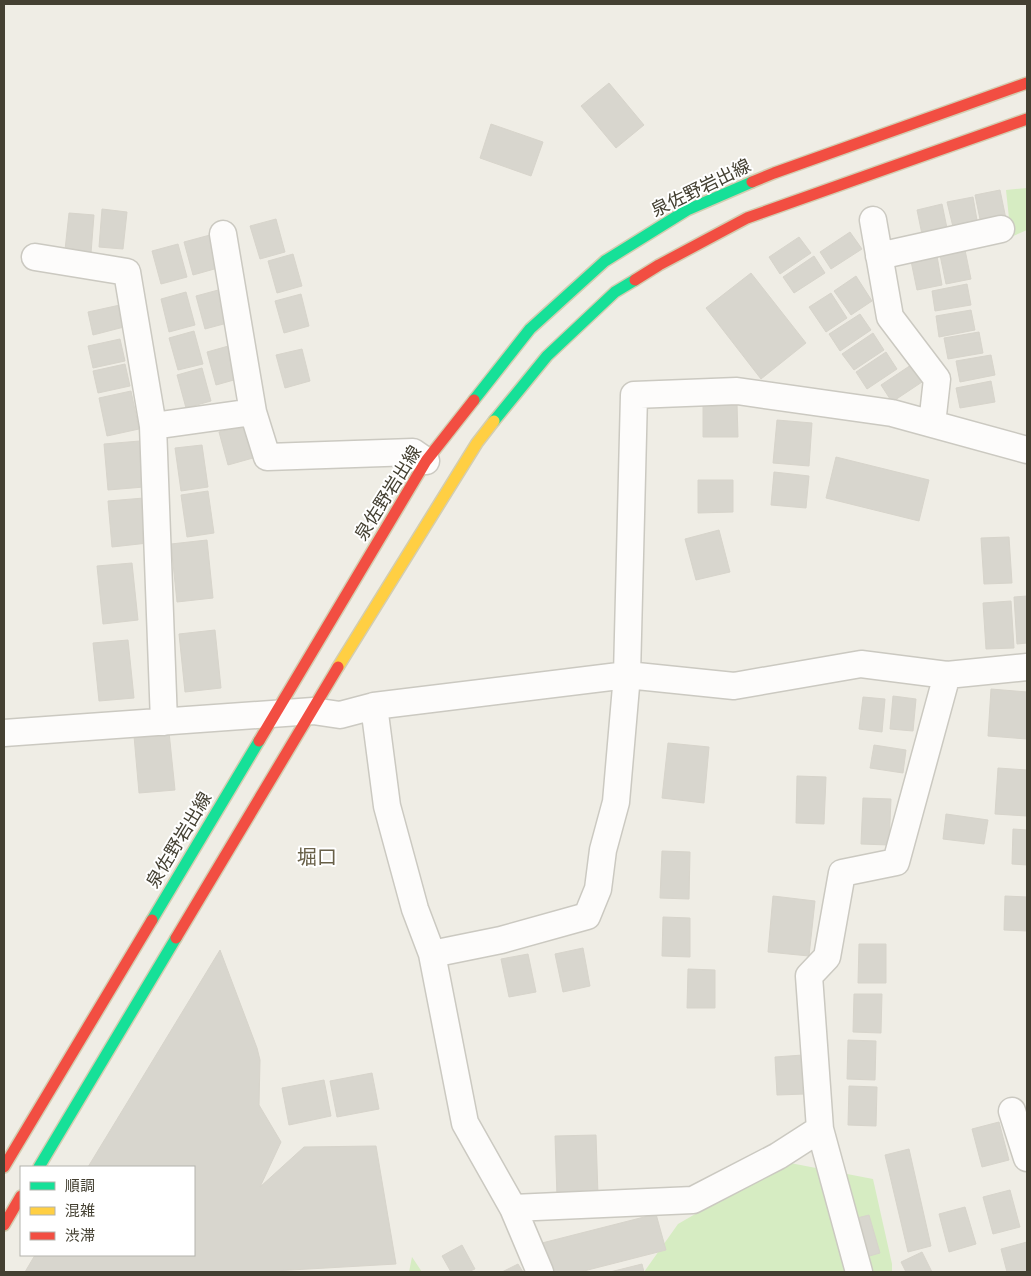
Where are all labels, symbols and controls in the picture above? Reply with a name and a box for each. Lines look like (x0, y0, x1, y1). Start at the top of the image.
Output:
street label: 泉佐野岩出線 (648, 154, 754, 221)
street label: 泉佐野岩出線 (350, 441, 425, 544)
street label: 泉佐野岩出線 (142, 788, 215, 891)
district label: 堀口 (297, 845, 337, 869)
legend (20, 1166, 195, 1256)
text: 順調 (65, 1176, 95, 1195)
text: 混雑 (65, 1201, 95, 1220)
text: 渋滞 (65, 1226, 95, 1245)

